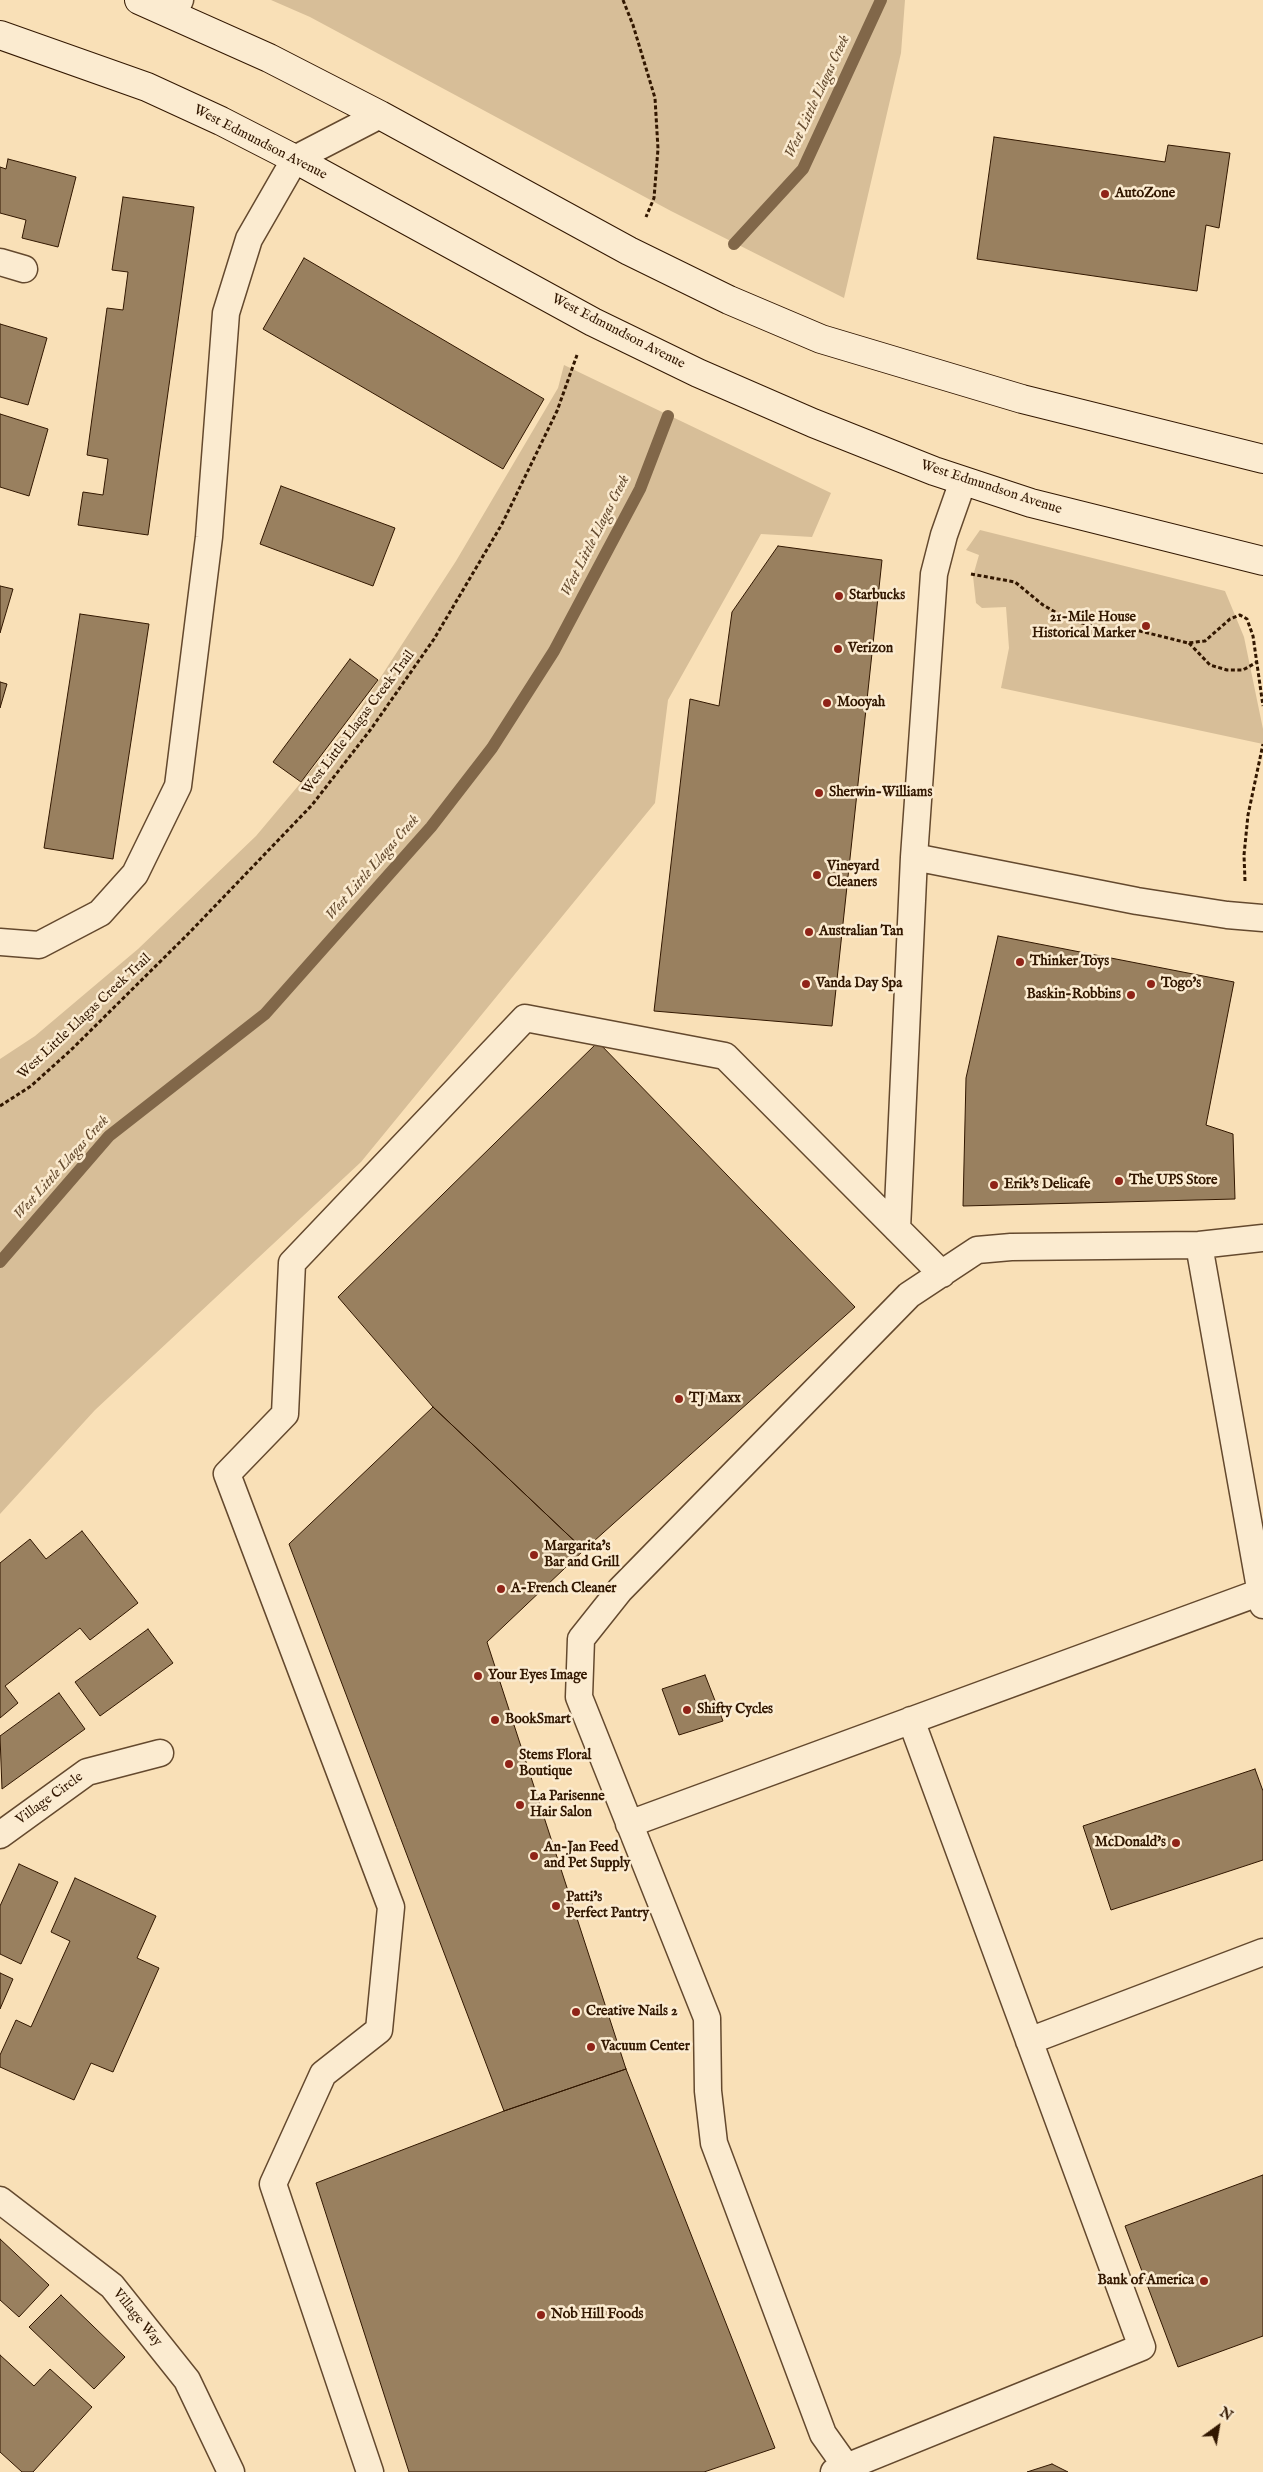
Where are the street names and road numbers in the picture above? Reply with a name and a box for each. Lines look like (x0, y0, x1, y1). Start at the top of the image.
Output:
street label: West Edmundson Avenue (190, 102, 330, 184)
street label: West Edmundson Avenue (548, 291, 688, 373)
street label: West Edmundson Avenue (918, 457, 1064, 519)
street label: West Little Llagas Creek Trail (299, 648, 419, 798)
street label: West Little Llagas Creek Trail (15, 951, 155, 1083)
street label: Village Circle (13, 1769, 87, 1829)
street label: Village Way (109, 2286, 165, 2350)

